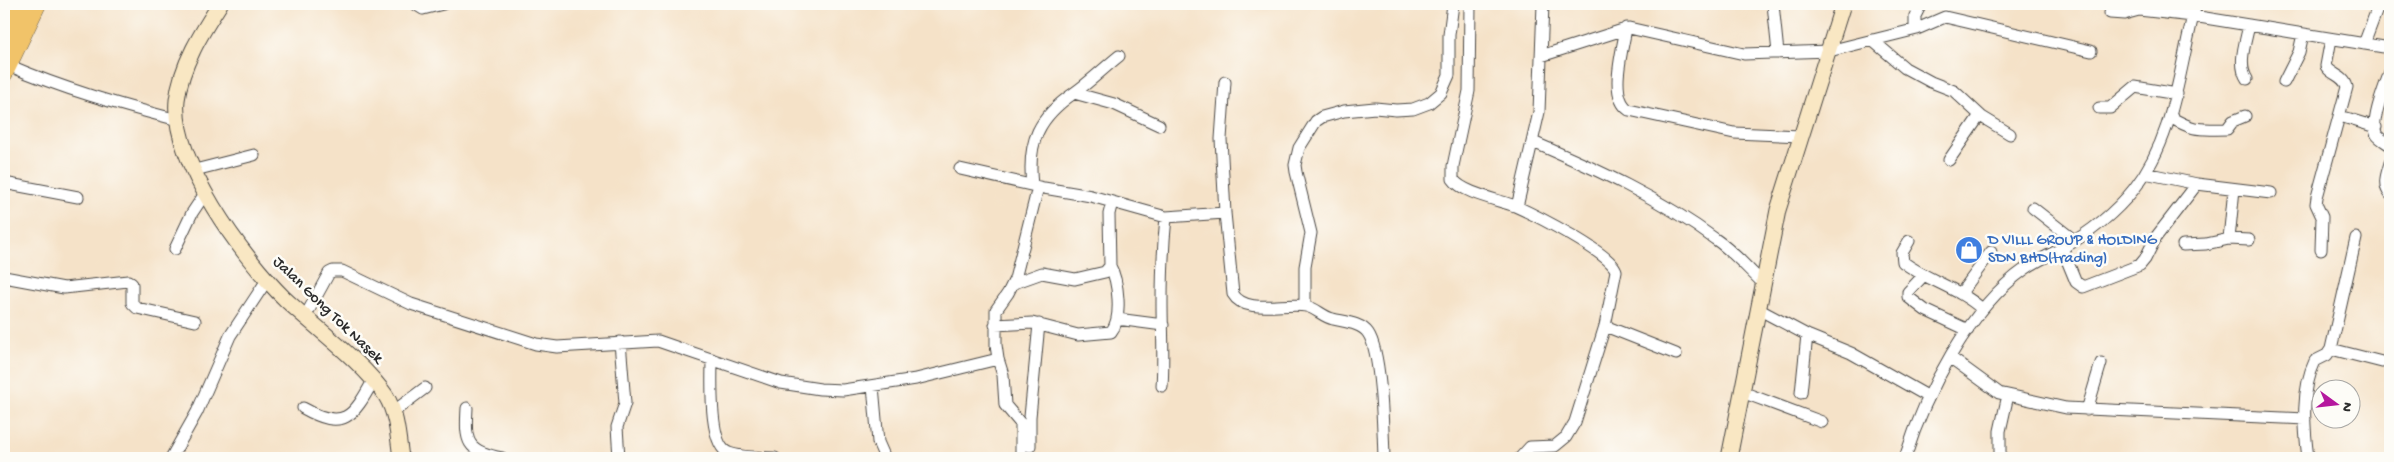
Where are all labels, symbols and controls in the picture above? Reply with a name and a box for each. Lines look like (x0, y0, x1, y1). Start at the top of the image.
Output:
place label: D VILLL GROUP & HOLDING SDN BHD(trading) (1987, 232, 2158, 269)
shop icon: D VILLL GROUP & HOLDING SDN BHD(trading) (1954, 235, 1984, 265)
street label: Jalan Gong Tok Nasek (268, 253, 387, 370)
north arrow (2312, 380, 2362, 430)
text: N (2337, 400, 2356, 413)

